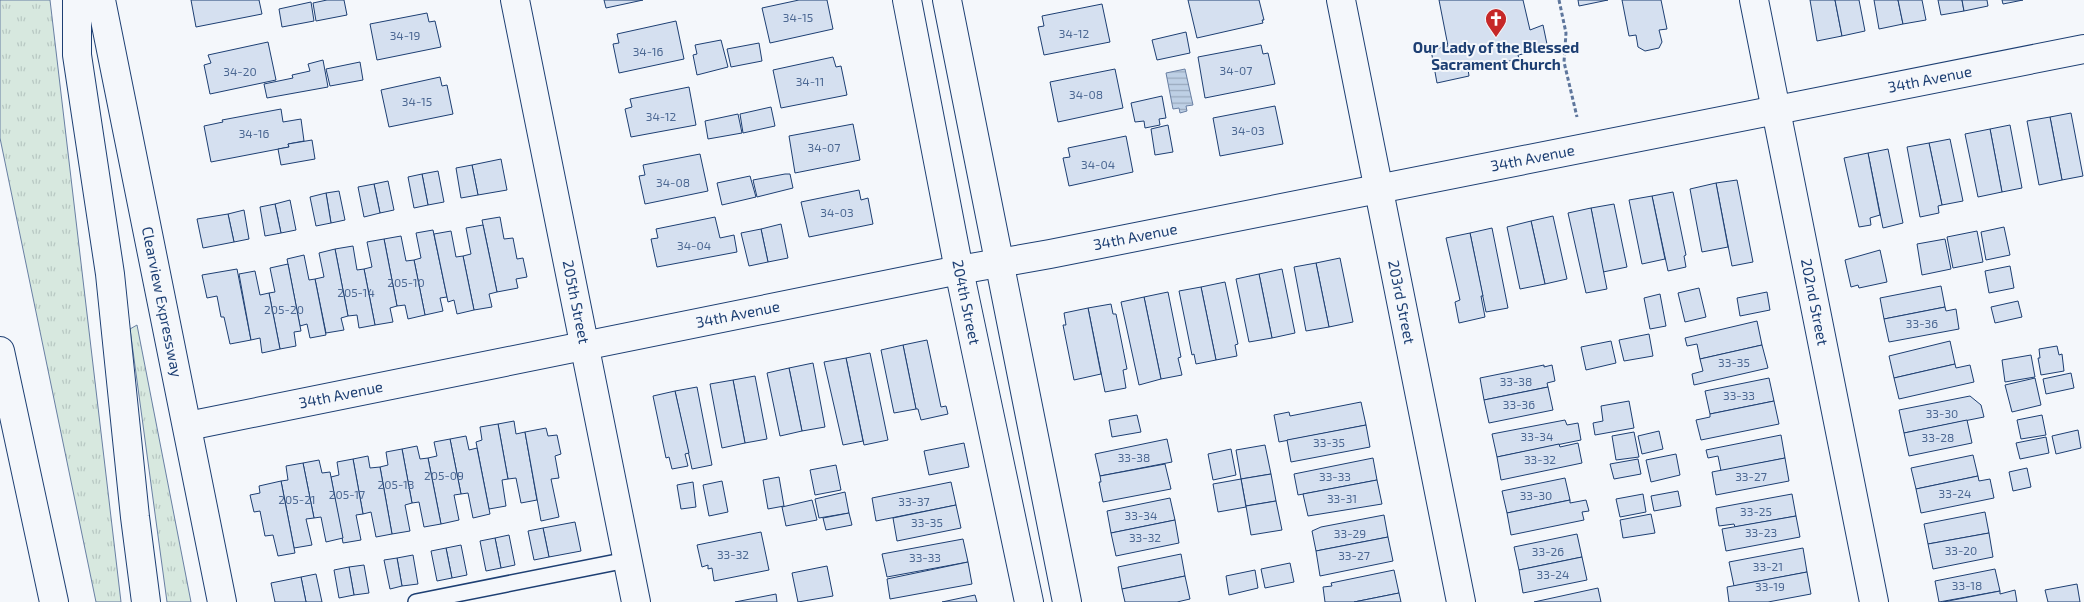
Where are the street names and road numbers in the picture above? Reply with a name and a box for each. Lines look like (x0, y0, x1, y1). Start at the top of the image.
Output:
street label: 34th Avenue (1886, 61, 1973, 96)
street label: 34th Avenue (1489, 140, 1576, 174)
street label: 34th Avenue (1092, 219, 1179, 253)
street label: Clearview Expressway (139, 225, 187, 379)
street label: 202nd Street (1798, 257, 1833, 347)
street label: 205th Street (559, 258, 594, 346)
street label: 204th Street (949, 258, 985, 346)
street label: 203rd Street (1385, 258, 1419, 346)
street label: 34th Avenue (694, 296, 781, 331)
street label: 34th Avenue (297, 377, 384, 411)

